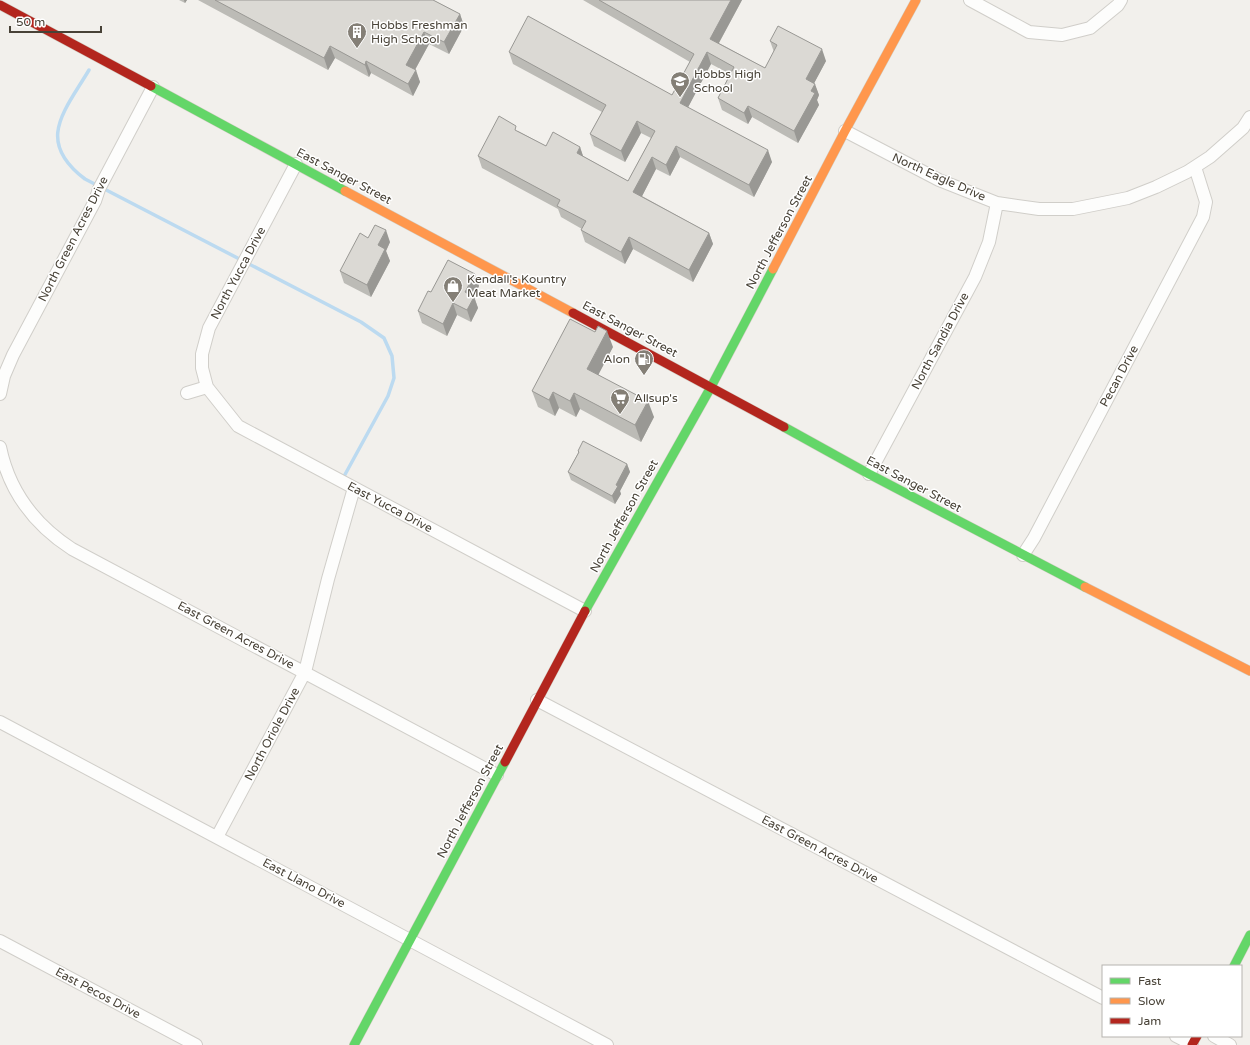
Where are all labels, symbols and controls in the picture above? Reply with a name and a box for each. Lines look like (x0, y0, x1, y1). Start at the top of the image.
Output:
scale bar (10, 8, 101, 34)
text: 50 m (16, 15, 45, 29)
place label: Hobbs Freshman High School (371, 18, 468, 46)
building icon: Hobbs Freshman High School (346, 21, 368, 49)
place label: Hobbs High School (694, 67, 761, 95)
school or university icon: Hobbs High School (669, 70, 691, 98)
street label: East Sanger Street (294, 145, 394, 207)
street label: North Eagle Drive (890, 150, 988, 204)
street label: North Jefferson Street (743, 172, 815, 291)
street label: North Green Acres Drive (35, 174, 111, 304)
street label: North Yucca Drive (208, 224, 268, 322)
place label: Kendall's Kountry Meat Market (467, 272, 567, 300)
shop icon: Kendall's Kountry Meat Market (442, 275, 464, 303)
street label: North Sandia Drive (909, 290, 972, 392)
street label: East Sanger Street (580, 298, 680, 360)
street label: Pecan Drive (1097, 343, 1141, 409)
fuel station icon: Alon (633, 348, 655, 376)
place label: Alon (604, 352, 630, 366)
supermarket icon: Allsup's (609, 387, 631, 415)
place label: Allsup's (634, 391, 678, 405)
street label: East Sanger Street (864, 453, 964, 515)
street label: North Jefferson Street (587, 457, 661, 575)
street label: East Yucca Drive (345, 479, 435, 535)
street label: East Green Acres Drive (175, 598, 297, 672)
street label: North Oriole Drive (242, 685, 303, 783)
street label: North Jefferson Street (434, 741, 506, 860)
street label: East Green Acres Drive (759, 812, 881, 886)
street label: East Llano Drive (260, 855, 348, 911)
street label: East Pecos Drive (53, 965, 143, 1021)
legend (1102, 965, 1242, 1037)
text: Fast (1138, 974, 1162, 988)
text: Slow (1138, 994, 1165, 1008)
text: Jam (1138, 1014, 1161, 1028)

